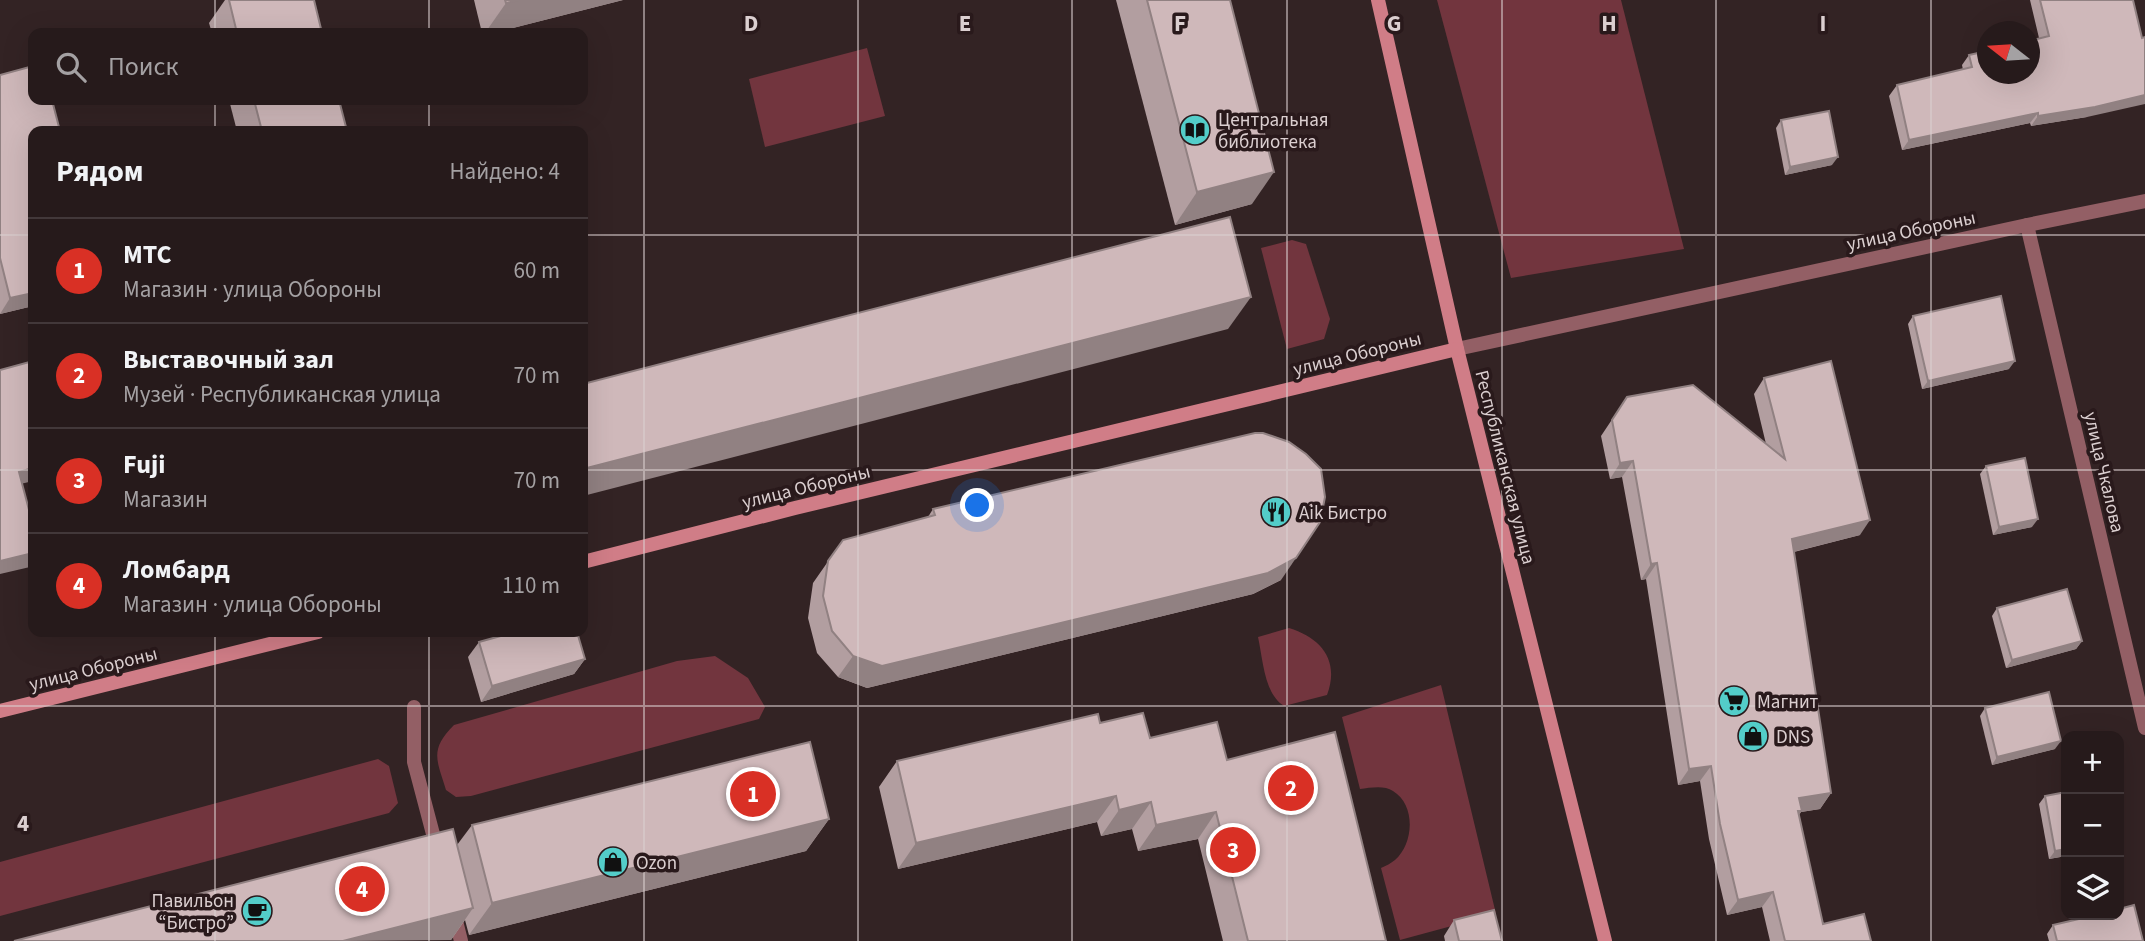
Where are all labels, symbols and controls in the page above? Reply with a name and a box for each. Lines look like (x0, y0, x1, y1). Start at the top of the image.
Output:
text: D (744, 7, 758, 40)
text: E (959, 7, 971, 40)
text: F (1174, 7, 1186, 40)
text: G (1387, 7, 1401, 40)
text: H (1601, 7, 1617, 40)
text: I (1820, 7, 1826, 40)
north arrow (1977, 21, 2040, 84)
search box (28, 28, 588, 105)
icon: search (52, 48, 90, 86)
text: Поиск (108, 48, 178, 85)
place label: Центральная библиотека (1218, 107, 1329, 156)
library icon: Центральная библиотека (1178, 113, 1212, 147)
text: Рядом (56, 150, 144, 193)
text: Найдено: 4 (450, 155, 560, 188)
street label: улица Обороны (1844, 205, 1978, 258)
text: МТС (123, 236, 172, 273)
text: 1 (73, 254, 85, 287)
text: 60 m (513, 254, 560, 287)
text: Магазин · улица Обороны (123, 273, 382, 306)
street label: улица Обороны (1290, 325, 1424, 383)
text: Выставочный зал (123, 341, 334, 378)
text: 2 (73, 359, 85, 392)
text: 70 m (513, 359, 560, 392)
street label: Республиканская улица (1467, 368, 1542, 567)
text: Музей · Республиканская улица (123, 378, 441, 411)
street label: улица Чкалова (2077, 409, 2131, 535)
text: Fuji (123, 446, 165, 483)
street label: улица Обороны (739, 458, 873, 516)
text: 3 (73, 464, 85, 497)
text: 70 m (513, 464, 560, 497)
text: Магазин (123, 483, 208, 516)
your location (960, 488, 994, 522)
restaurant icon: Aik Бистро (1259, 495, 1293, 529)
place label: Aik Бистро (1299, 500, 1387, 527)
text: Ломбард (123, 551, 230, 588)
text: 4 (73, 569, 85, 602)
text: 110 m (502, 569, 560, 602)
text: Магазин · улица Обороны (123, 588, 382, 621)
street label: улица Обороны (26, 640, 160, 698)
supermarket icon: Магнит (1717, 684, 1751, 718)
place label: Магнит (1757, 689, 1819, 716)
shop icon: DNS (1736, 719, 1770, 753)
place label: DNS (1776, 724, 1810, 751)
map controls (2061, 731, 2124, 920)
button: + (2061, 731, 2124, 794)
pin: 2 (1268, 762, 1314, 814)
pin: 1 (730, 768, 776, 820)
button: − (2061, 794, 2124, 857)
text: 4 (17, 807, 29, 840)
pin: 3 (1210, 824, 1256, 876)
shop icon: Ozon (596, 845, 630, 879)
place label: Ozon (636, 850, 677, 877)
button: layers (2061, 857, 2124, 920)
pin: 4 (339, 863, 385, 915)
place label: Павильон “Бистро” (151, 888, 234, 937)
cafe icon: Павильон “Бистро” (240, 894, 274, 928)

